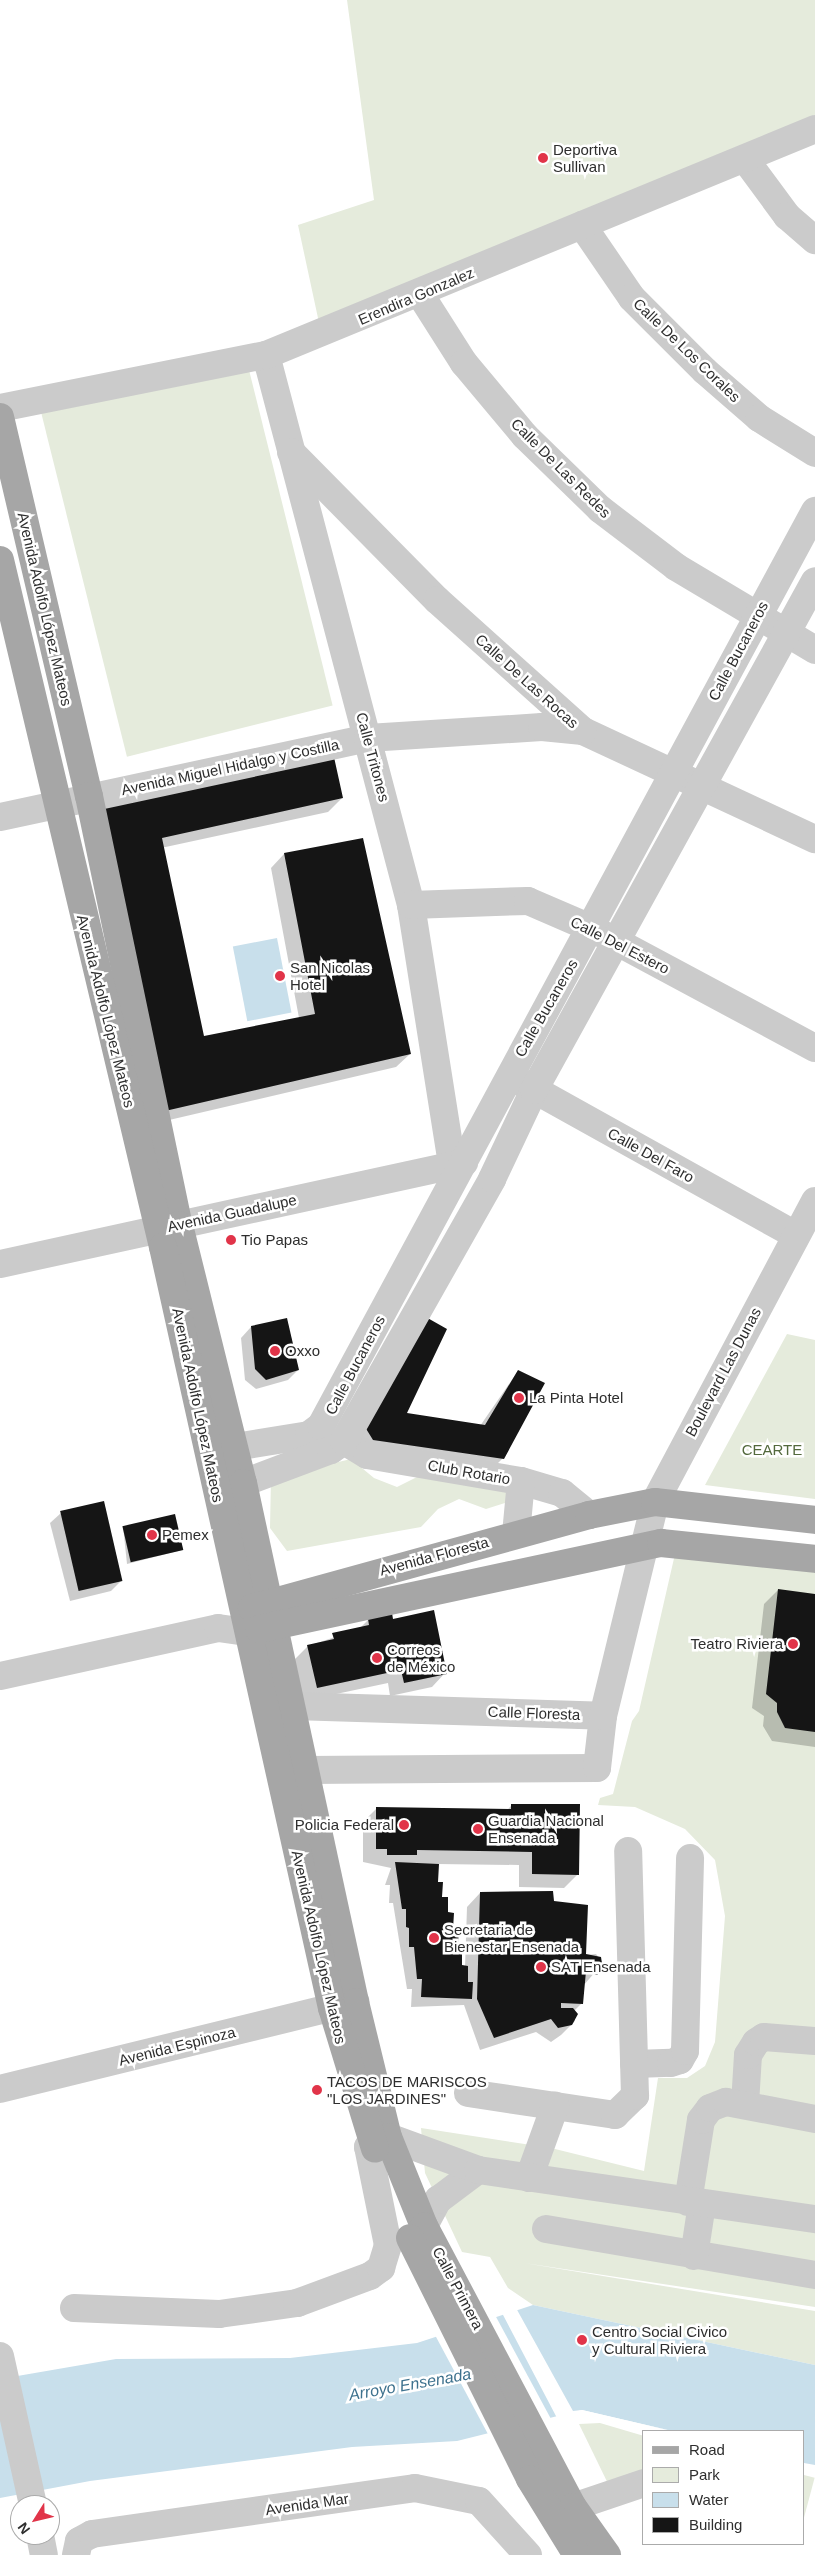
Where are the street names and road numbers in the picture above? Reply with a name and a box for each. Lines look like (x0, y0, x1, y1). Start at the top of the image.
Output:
street label: Erendira Gonzalez (355, 263, 477, 329)
street label: Calle De Los Corales (630, 294, 744, 406)
street label: Calle De Las Redes (507, 414, 615, 522)
street label: Avenida Adolfo López Mateos (14, 510, 76, 708)
street label: Calle Bucaneros (704, 598, 772, 704)
street label: Calle De Las Rocas (472, 630, 582, 732)
street label: Calle Tritones (352, 710, 394, 804)
street label: Avenida Miguel Hidalgo y Costilla (119, 735, 341, 799)
street label: Avenida Adolfo López Mateos (73, 912, 139, 1110)
street label: Calle Del Estero (568, 912, 672, 978)
street label: Calle Bucaneros (511, 956, 581, 1060)
street label: Calle Del Faro (605, 1124, 697, 1186)
street label: Avenida Guadalupe (166, 1191, 298, 1235)
street label: Boulevard Las Dunas (681, 1304, 765, 1440)
street label: Avenida Adolfo López Mateos (169, 1306, 227, 1504)
street label: Calle Bucaneros (321, 1312, 389, 1418)
street label: Club Rotario (426, 1456, 512, 1488)
street label: Avenida Floresta (377, 1533, 491, 1579)
street label: Calle Floresta (487, 1702, 581, 1724)
street label: Avenida Adolfo López Mateos (288, 1848, 350, 2046)
street label: Avenida Espinoza (117, 2023, 237, 2069)
street label: Calle Primera (429, 2244, 487, 2332)
street label: Avenida Mar (264, 2489, 350, 2519)

